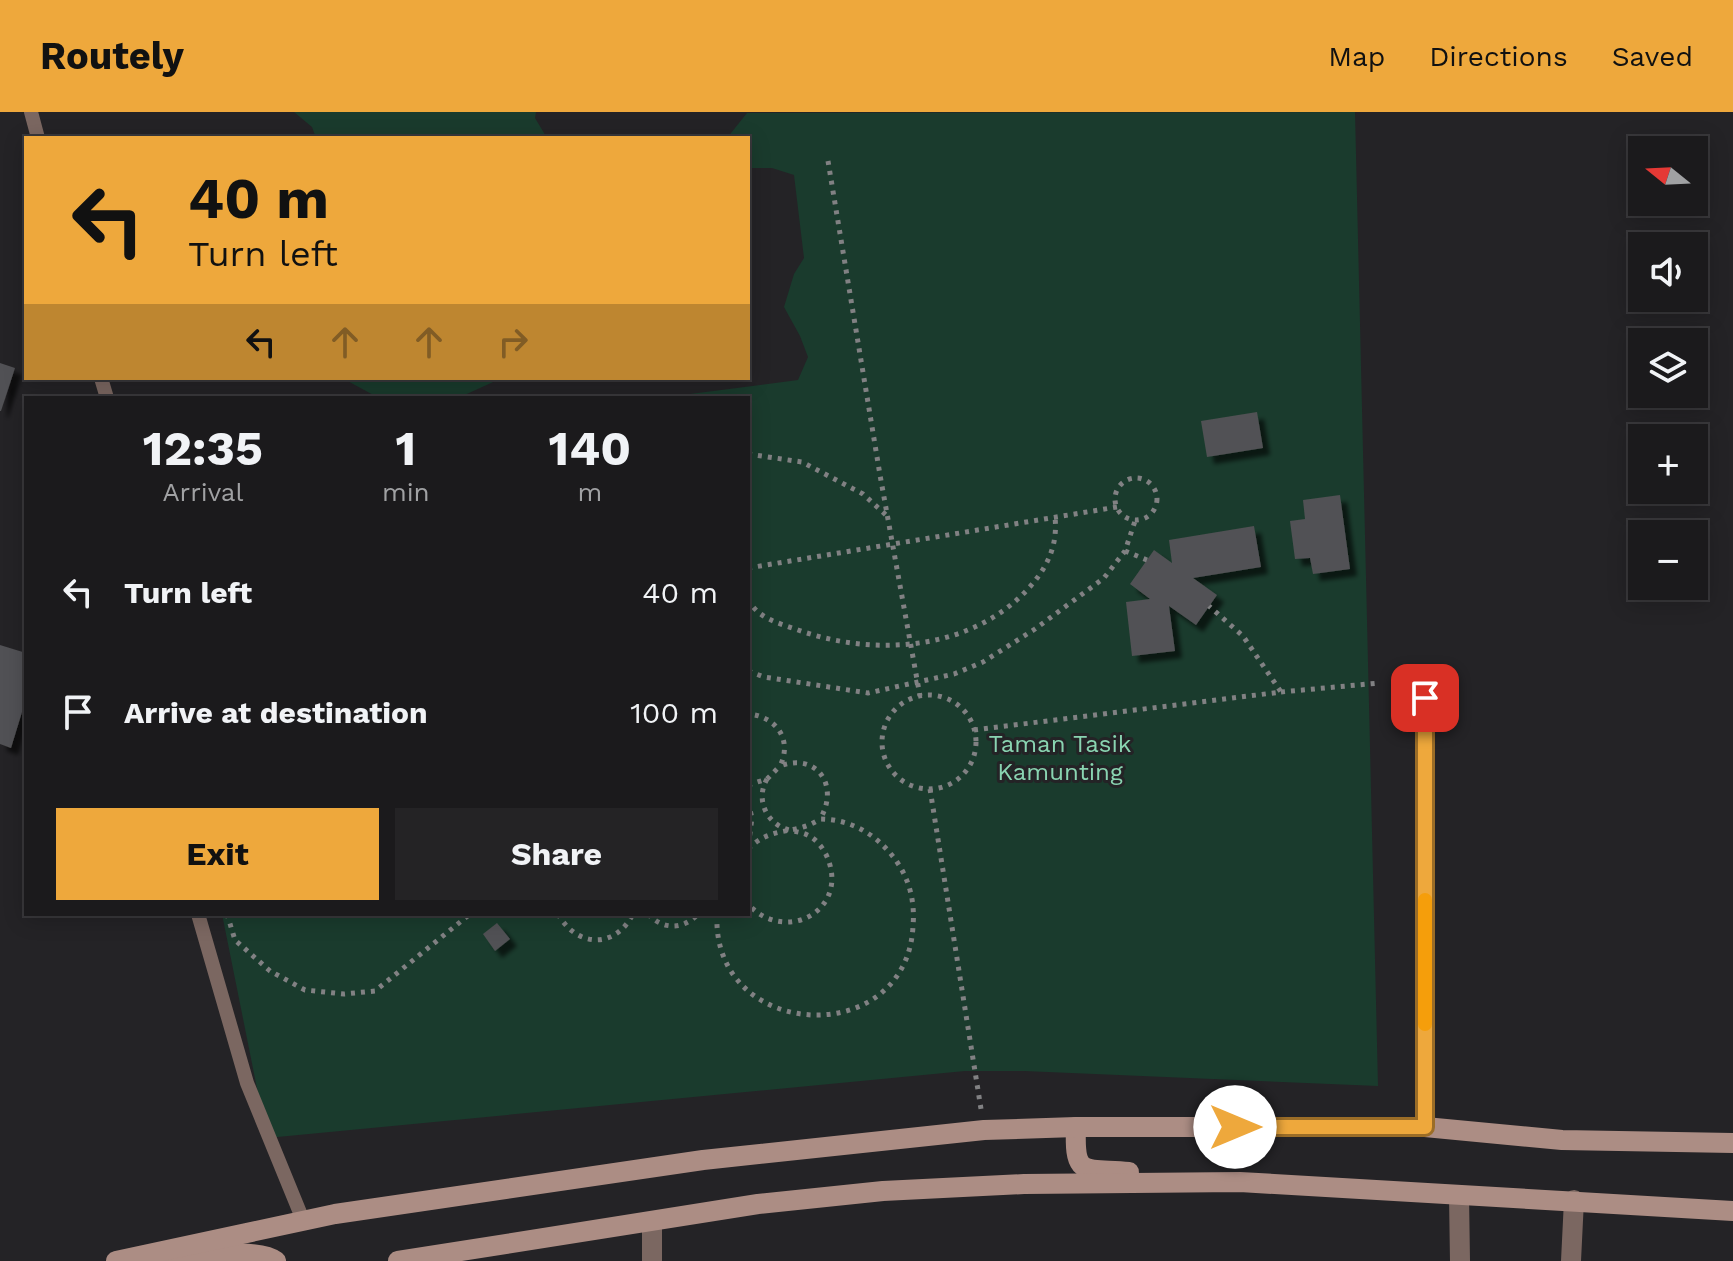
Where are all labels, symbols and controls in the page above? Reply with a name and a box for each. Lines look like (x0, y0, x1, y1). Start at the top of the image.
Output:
text: Routely (40, 34, 184, 78)
text: Map (1328, 40, 1385, 73)
text: Directions (1429, 40, 1568, 73)
text: Saved (1612, 40, 1693, 73)
north arrow (1628, 136, 1708, 216)
map controls (1628, 136, 1708, 600)
text: 40 m (188, 166, 329, 232)
icon: left (56, 168, 160, 272)
button: sound (1628, 232, 1708, 312)
text: Turn left (188, 233, 338, 275)
icon: left (239, 320, 283, 364)
icon: ahead (323, 320, 367, 364)
icon: ahead (407, 320, 451, 364)
icon: right (491, 320, 535, 364)
button: layers (1628, 328, 1708, 408)
text: 12:35 (143, 420, 263, 477)
text: 1 (395, 420, 416, 477)
text: 140 (549, 420, 631, 477)
button: + (1628, 424, 1708, 504)
text: Arrival (162, 477, 244, 507)
text: min (382, 477, 430, 507)
text: m (577, 477, 602, 507)
button: − (1628, 520, 1708, 600)
icon: left (56, 570, 100, 614)
text: Turn left (124, 575, 252, 610)
text: 40 m (642, 575, 718, 610)
pin (1391, 664, 1459, 732)
icon: arrive (1403, 676, 1447, 720)
icon: arrive (56, 690, 100, 734)
text: Arrive at destination (124, 695, 428, 730)
text: 100 m (630, 695, 718, 730)
park label: Taman Tasik Kamunting (989, 730, 1132, 786)
button: Exit (56, 808, 379, 900)
button: Share (395, 808, 718, 900)
position arrow (1193, 1085, 1277, 1169)

